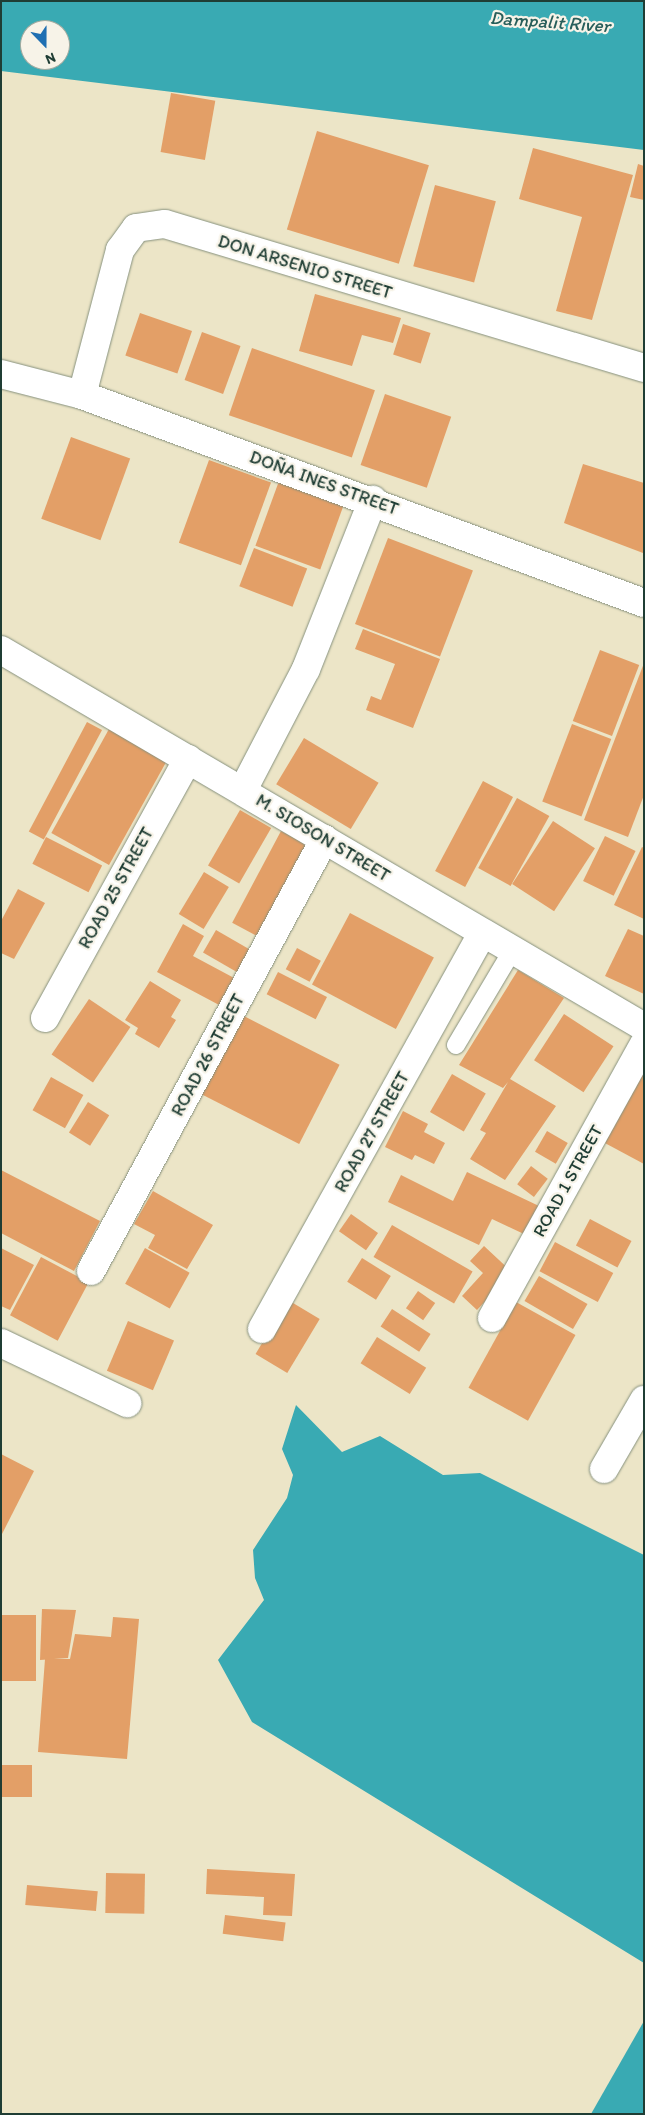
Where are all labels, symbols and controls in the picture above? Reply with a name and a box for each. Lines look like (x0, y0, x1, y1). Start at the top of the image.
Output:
water label: Dampalit River (489, 6, 611, 38)
north arrow (20, 20, 70, 70)
text: N (43, 49, 58, 68)
street label: DON ARSENIO STREET (215, 230, 395, 304)
street label: DOÑA INES STREET (246, 446, 402, 520)
street label: M. SIOSON STREET (252, 789, 394, 887)
street label: ROAD 25 STREET (74, 824, 158, 952)
street label: ROAD 26 STREET (167, 990, 249, 1120)
street label: ROAD 27 STREET (330, 1068, 414, 1196)
street label: ROAD 1 STREET (528, 1121, 608, 1241)

